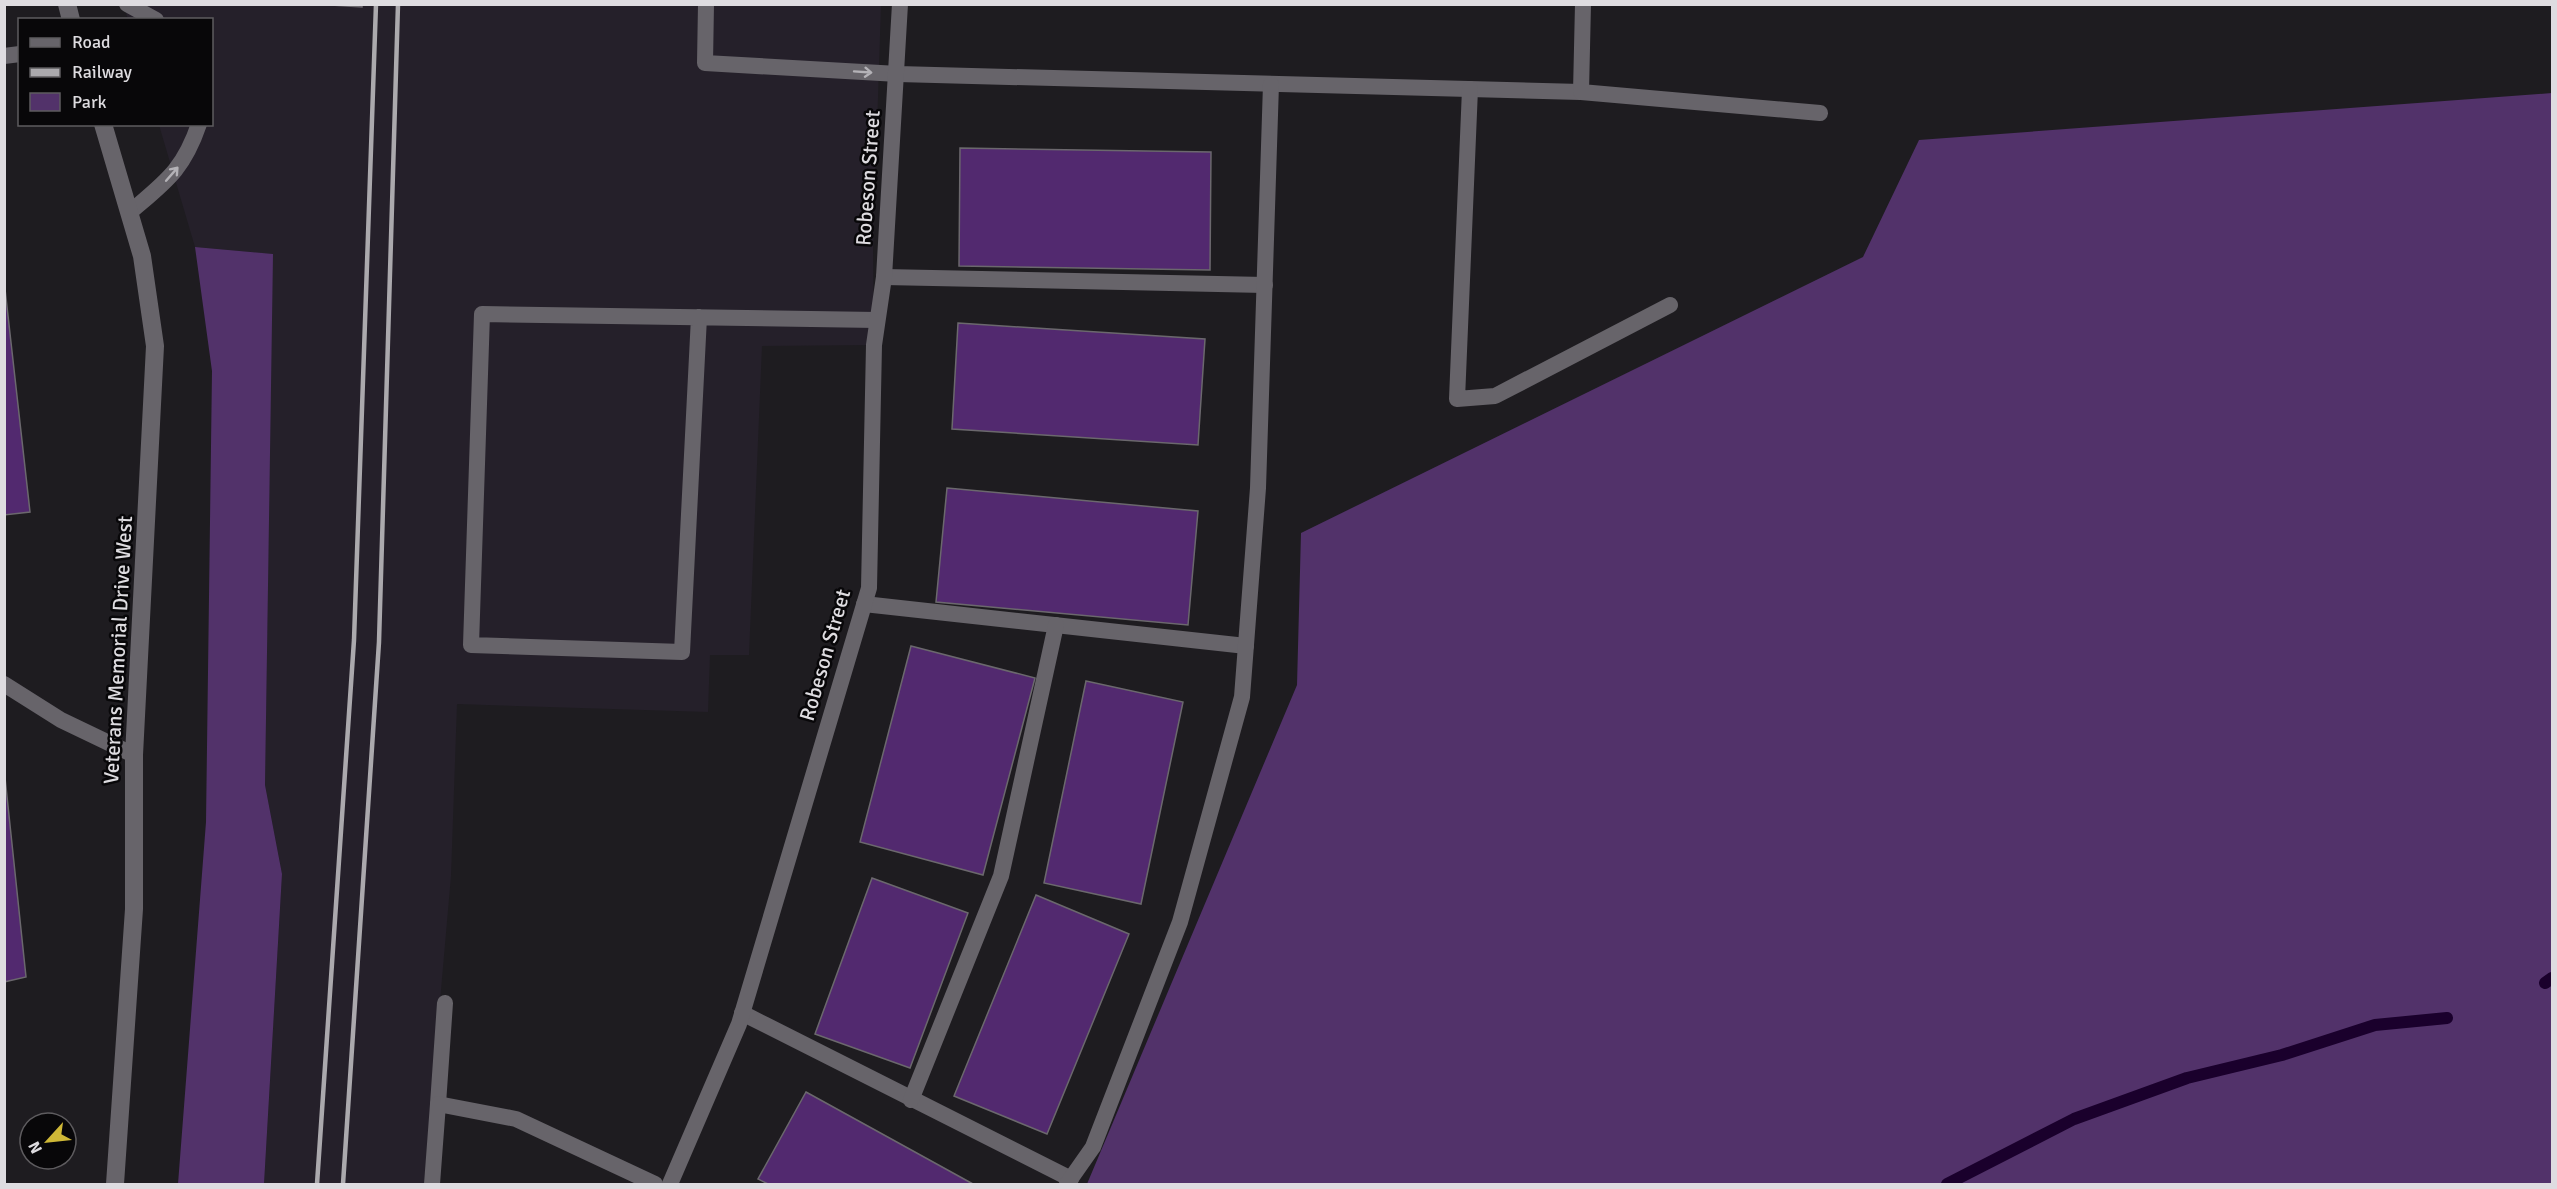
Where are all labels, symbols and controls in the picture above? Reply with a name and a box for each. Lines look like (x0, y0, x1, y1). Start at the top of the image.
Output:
legend (18, 18, 213, 126)
text: Road (72, 31, 111, 53)
text: Railway (72, 61, 133, 83)
one-way arrow (853, 66, 873, 77)
text: Park (72, 91, 107, 113)
street label: Robeson Street (850, 109, 886, 247)
one-way arrow (165, 167, 179, 182)
street label: Veterans Memorial Drive West (98, 515, 138, 785)
street label: Robeson Street (794, 586, 856, 724)
north arrow (18, 1111, 78, 1171)
text: N (24, 1138, 47, 1157)

